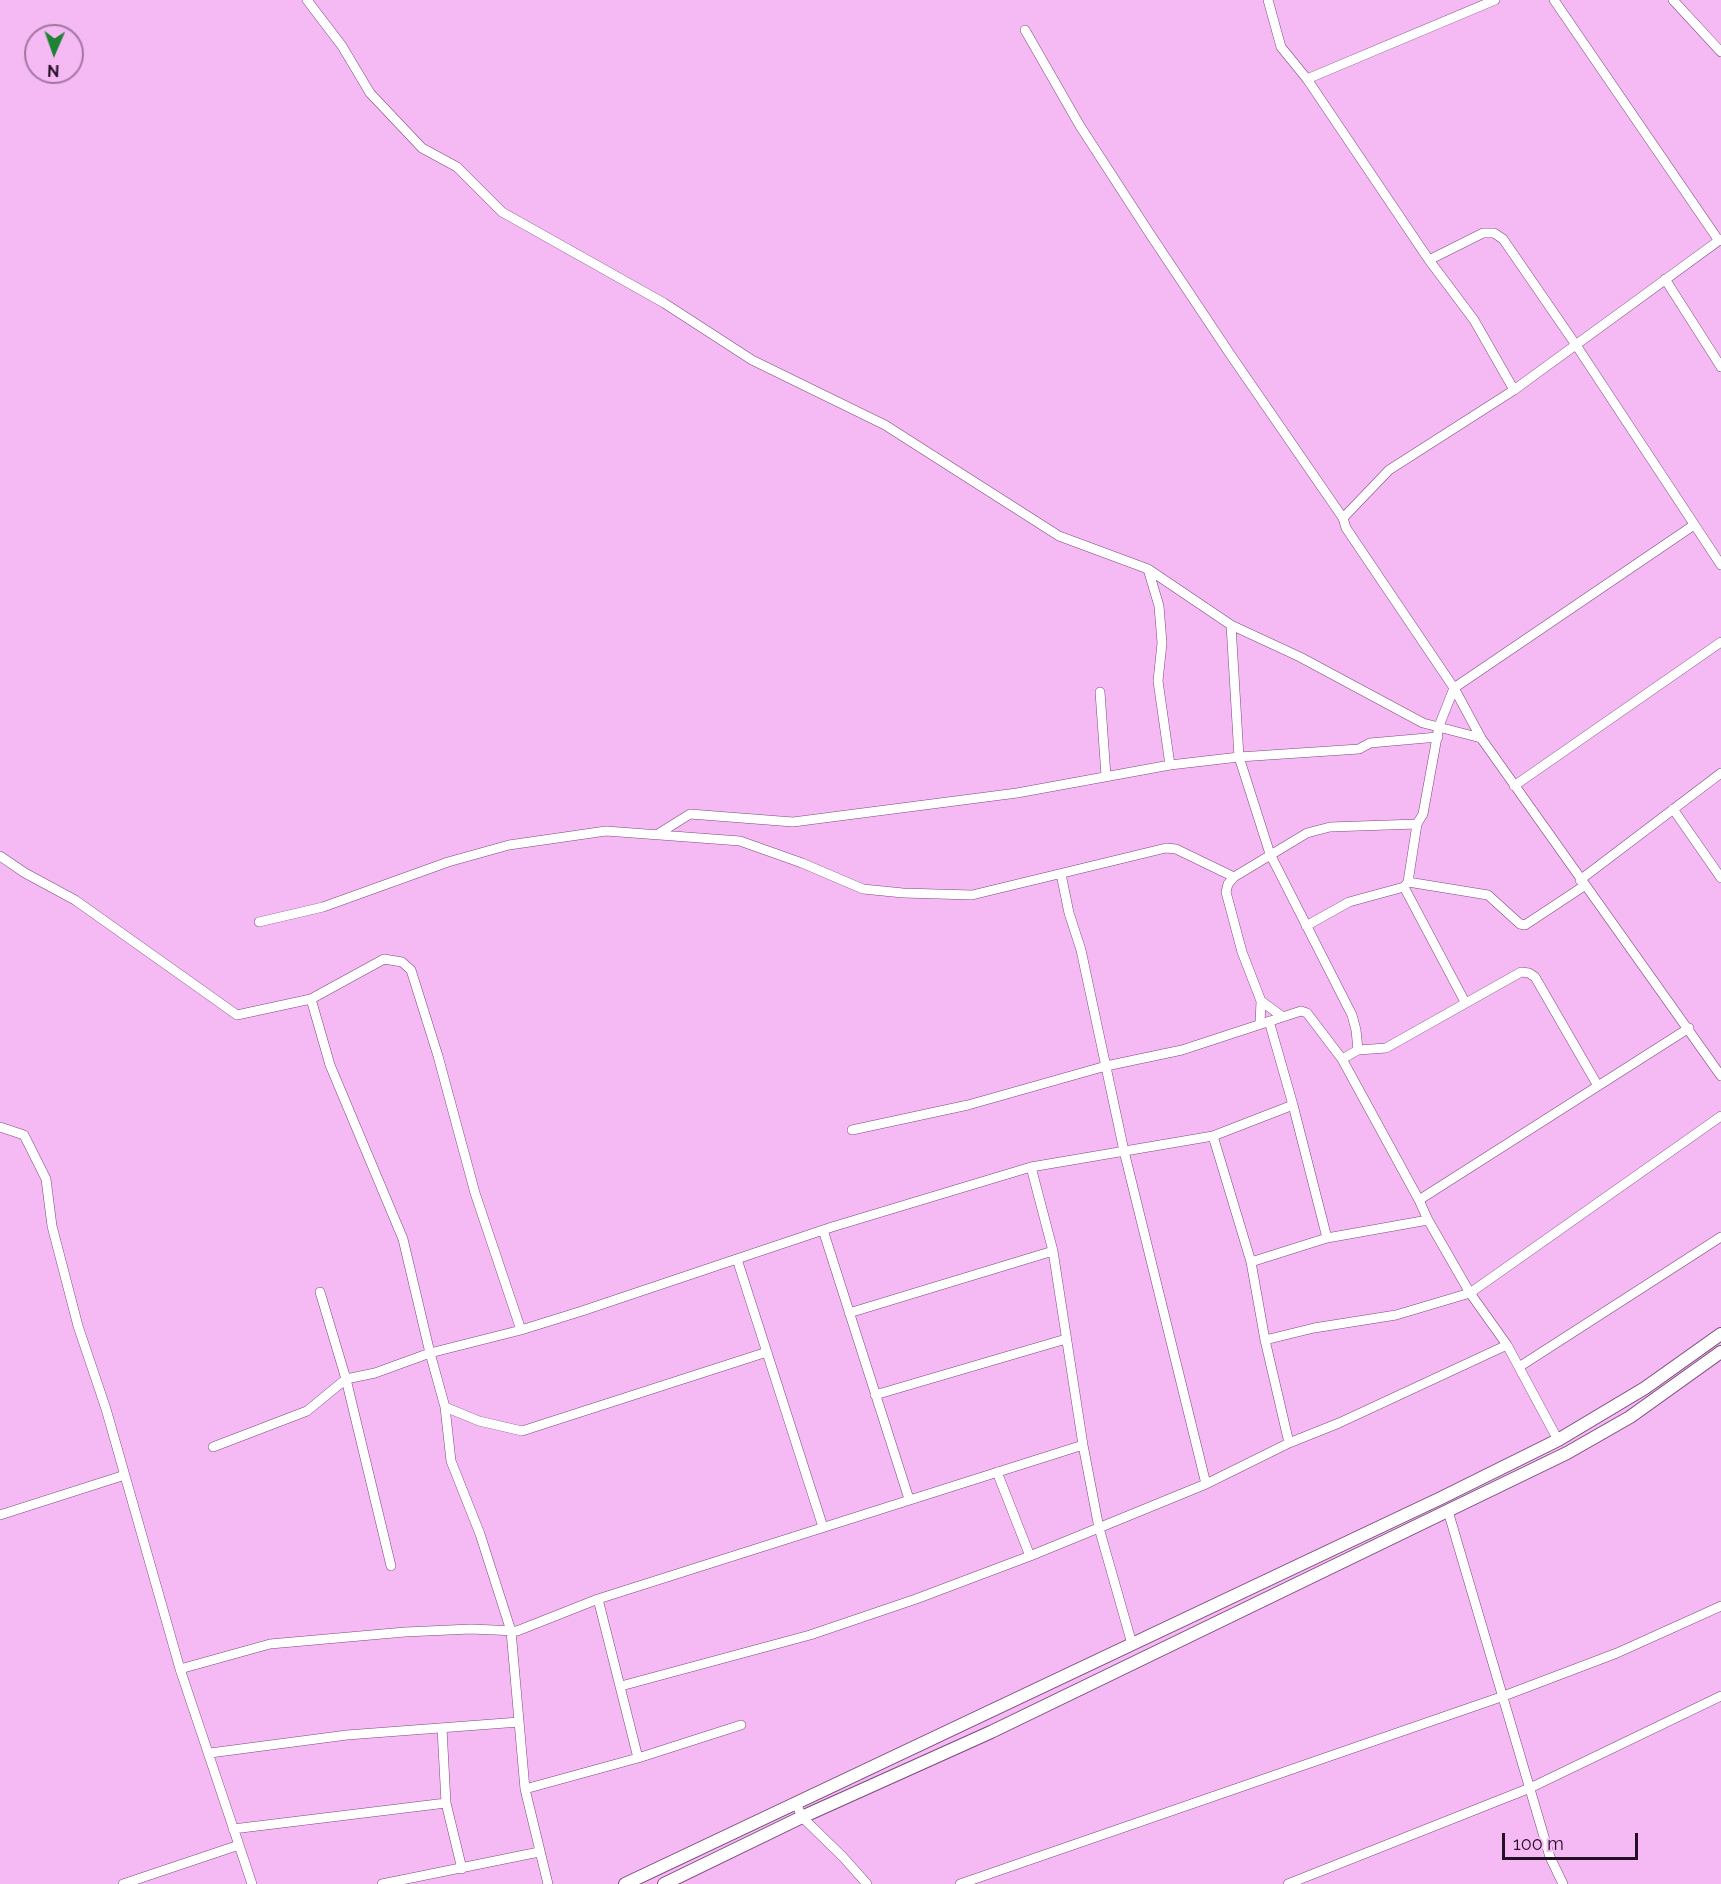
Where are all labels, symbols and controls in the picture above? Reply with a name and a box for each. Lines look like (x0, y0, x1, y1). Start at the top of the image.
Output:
north arrow (24, 24, 84, 84)
text: N (47, 61, 60, 80)
scale bar (1505, 1821, 1642, 1859)
text: 100 m (1513, 1833, 1564, 1854)

